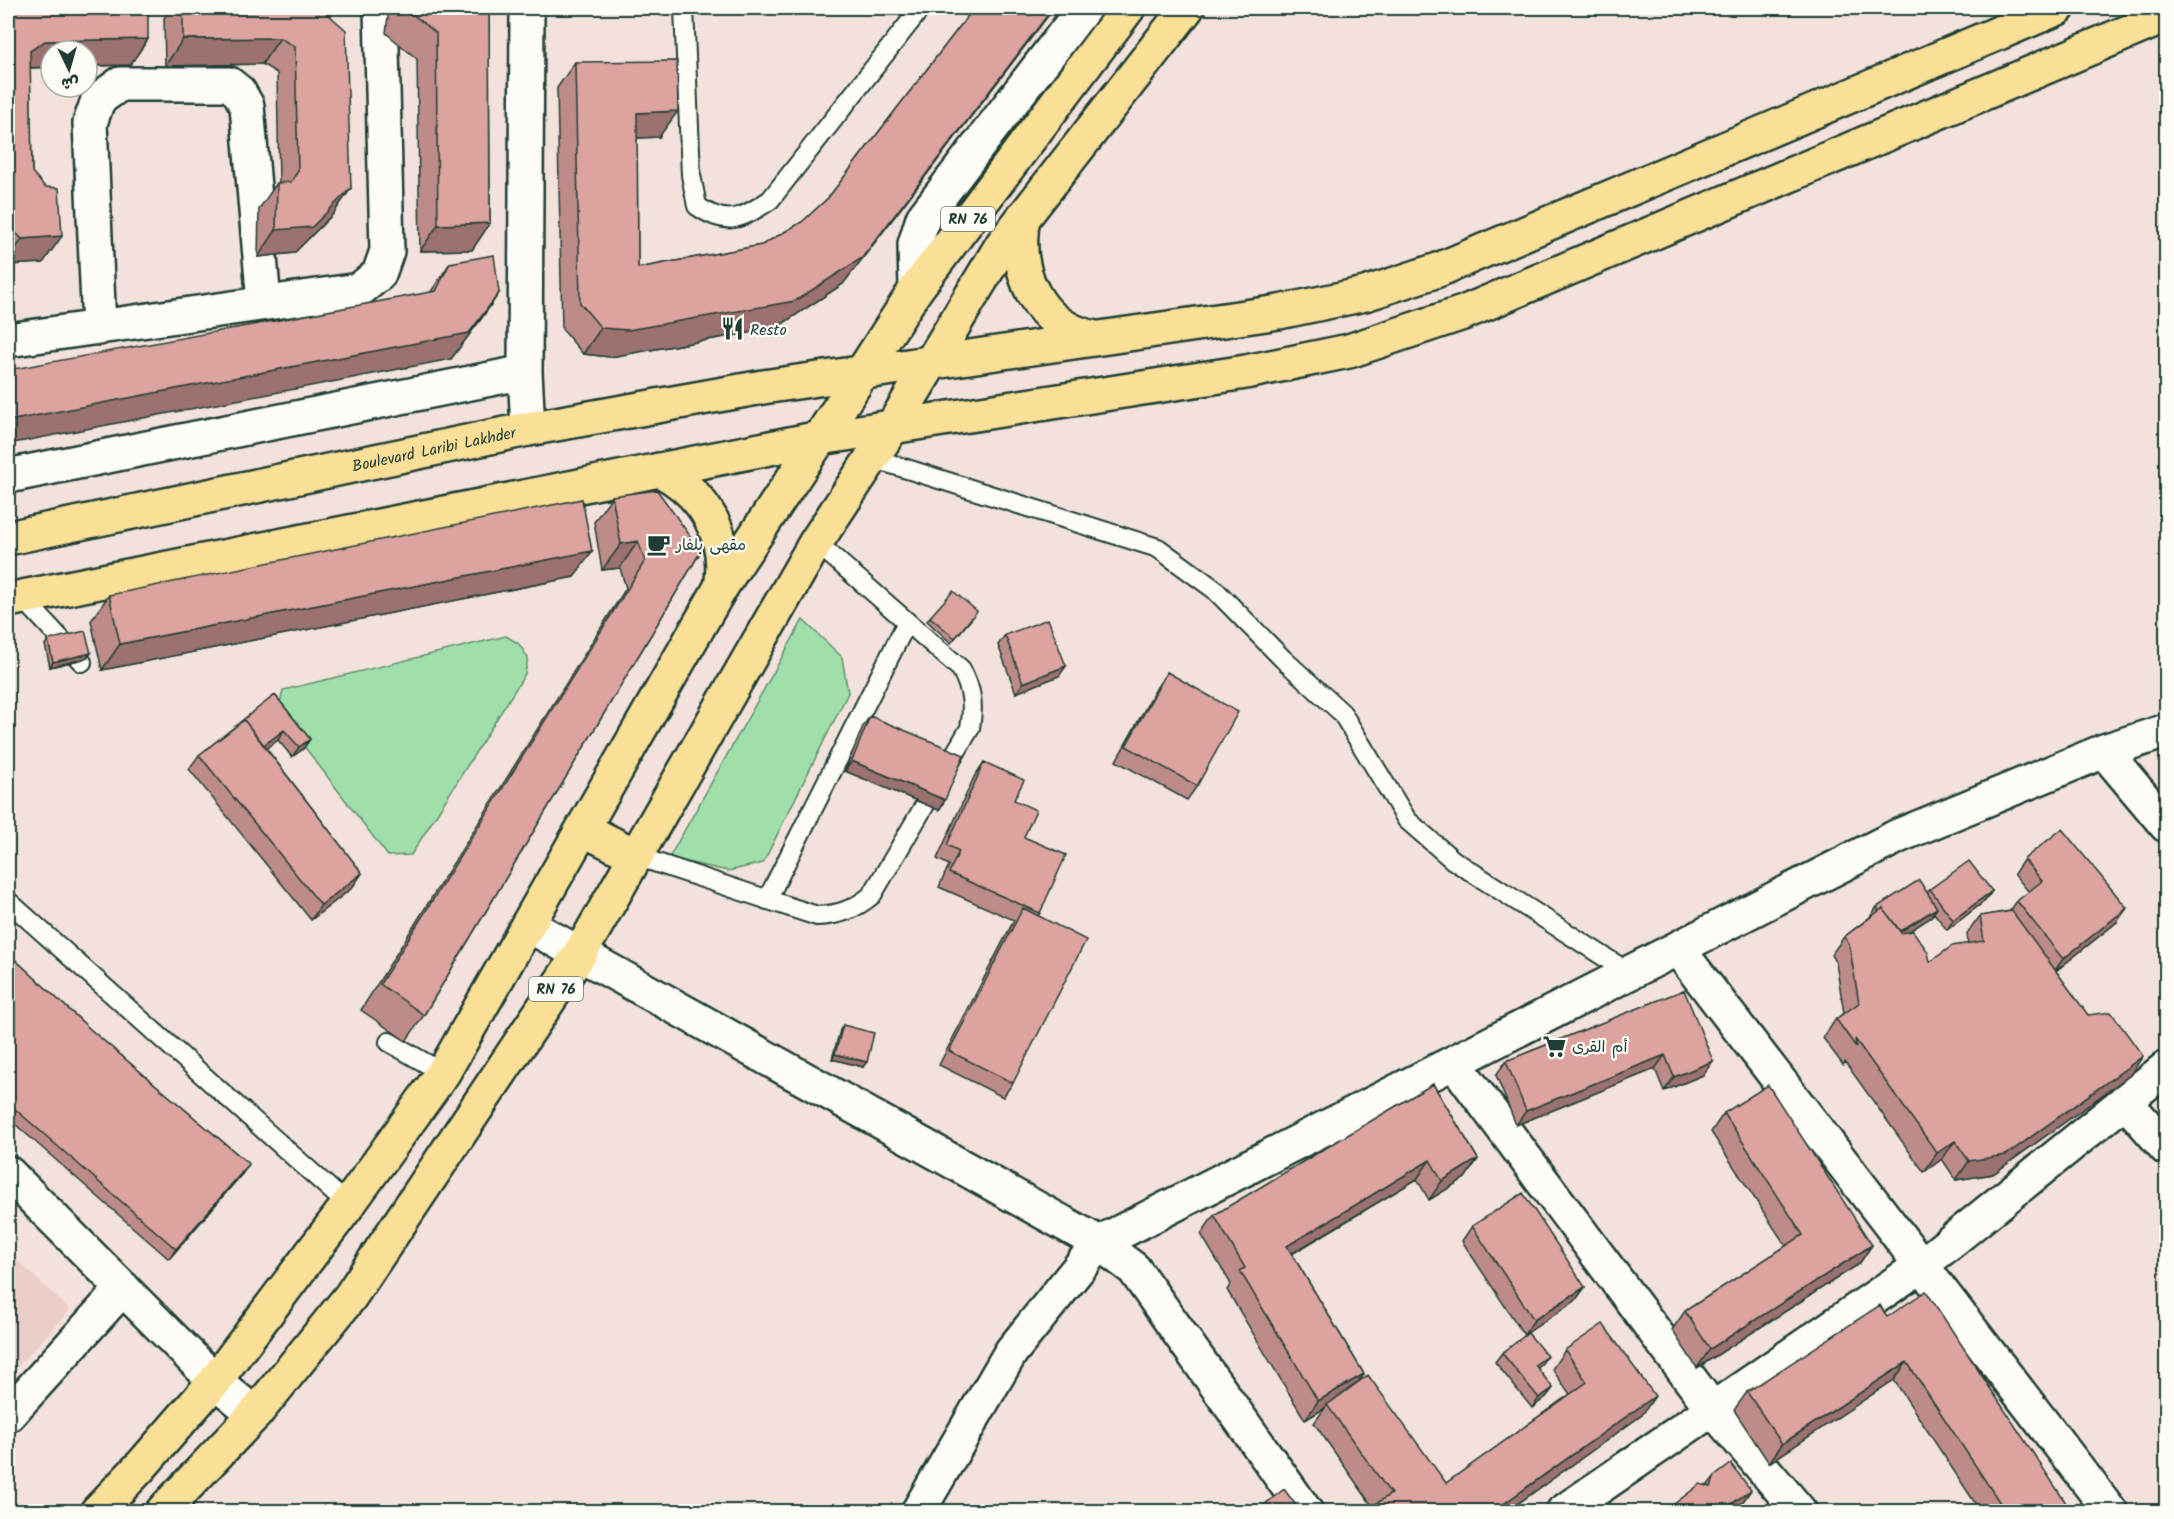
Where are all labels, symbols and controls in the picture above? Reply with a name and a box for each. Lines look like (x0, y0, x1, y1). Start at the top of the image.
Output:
north arrow (39, 39, 99, 99)
text: ش (60, 69, 80, 96)
road number: RN 76 (941, 207, 995, 231)
restaurant icon: Resto (719, 316, 745, 342)
place label: Resto (750, 318, 787, 343)
street label: Boulevard Laribi Lakhder (350, 420, 520, 480)
cafe icon: مقهى بلفار (645, 531, 671, 557)
place label: مقهى بلفار (674, 533, 746, 558)
road number: RN 76 (529, 977, 583, 1001)
supermarket icon: أم القرى (1541, 1033, 1567, 1059)
place label: أم القرى (1572, 1035, 1627, 1060)

